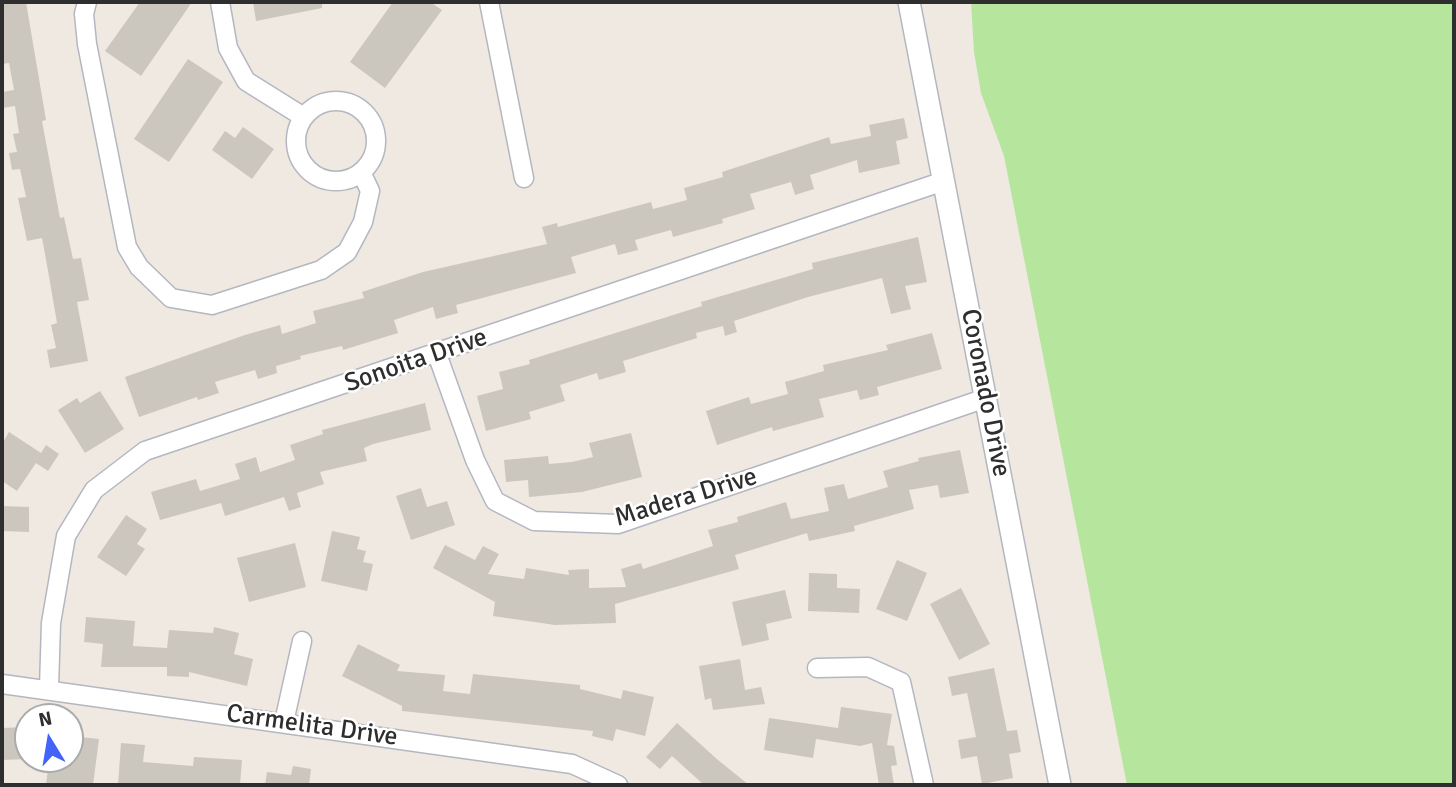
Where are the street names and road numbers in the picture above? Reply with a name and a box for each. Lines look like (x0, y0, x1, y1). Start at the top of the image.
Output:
street label: Coronado Drive (953, 307, 1017, 479)
street label: Sonoita Drive (341, 322, 491, 400)
street label: Madera Drive (611, 462, 761, 534)
street label: Carmelita Drive (224, 699, 400, 753)

